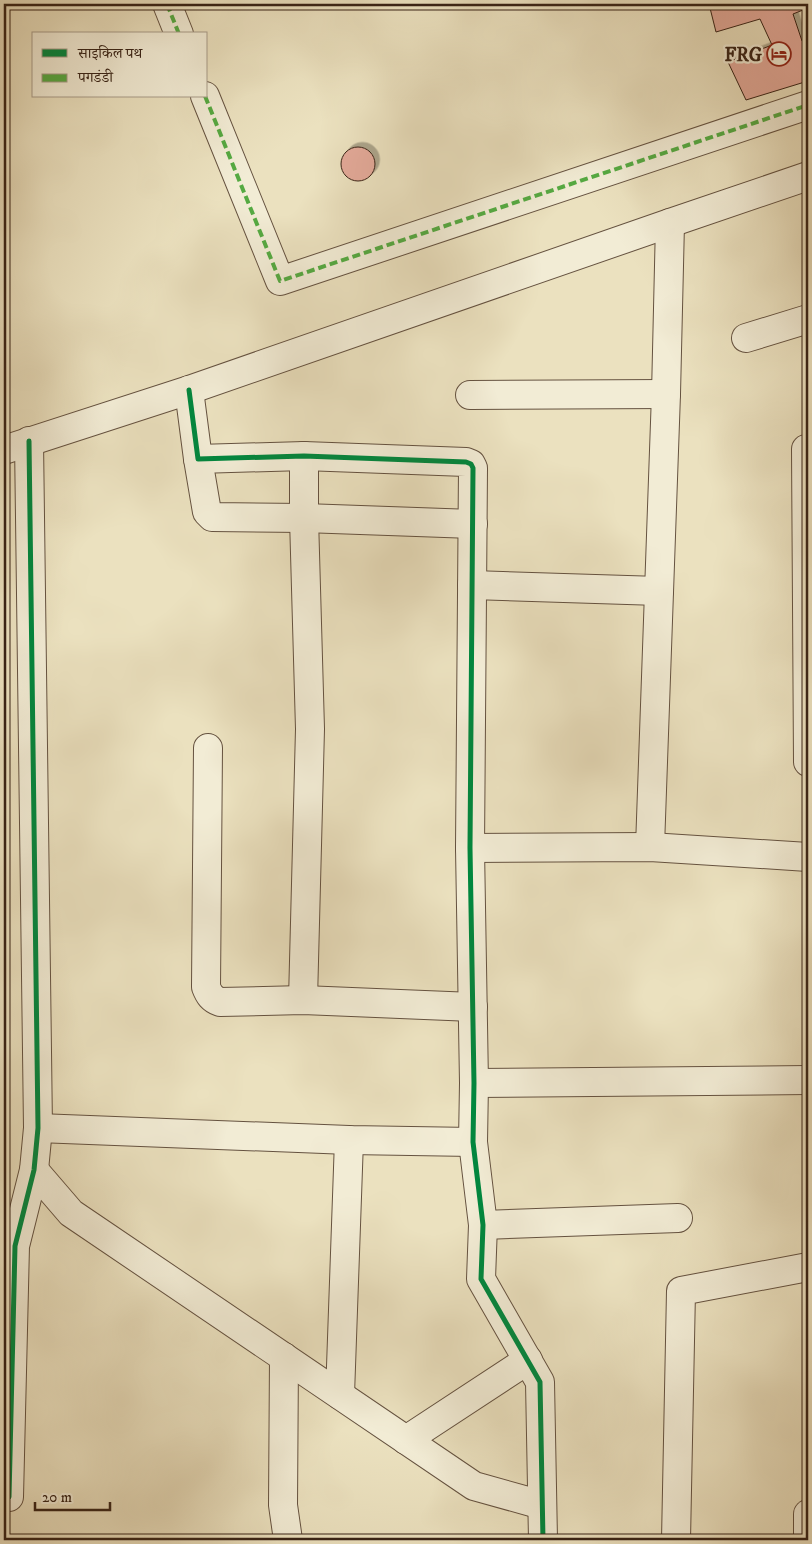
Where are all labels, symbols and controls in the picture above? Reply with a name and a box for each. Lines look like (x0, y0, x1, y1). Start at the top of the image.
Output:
legend (32, 32, 208, 98)
hotel icon: FRG (766, 41, 792, 67)
text: साइकिल पथ (77, 44, 143, 63)
place label: FRG (725, 44, 763, 67)
text: पगडंडी (77, 68, 114, 87)
scale bar (35, 1479, 110, 1511)
text: 20 m (42, 1488, 72, 1507)

